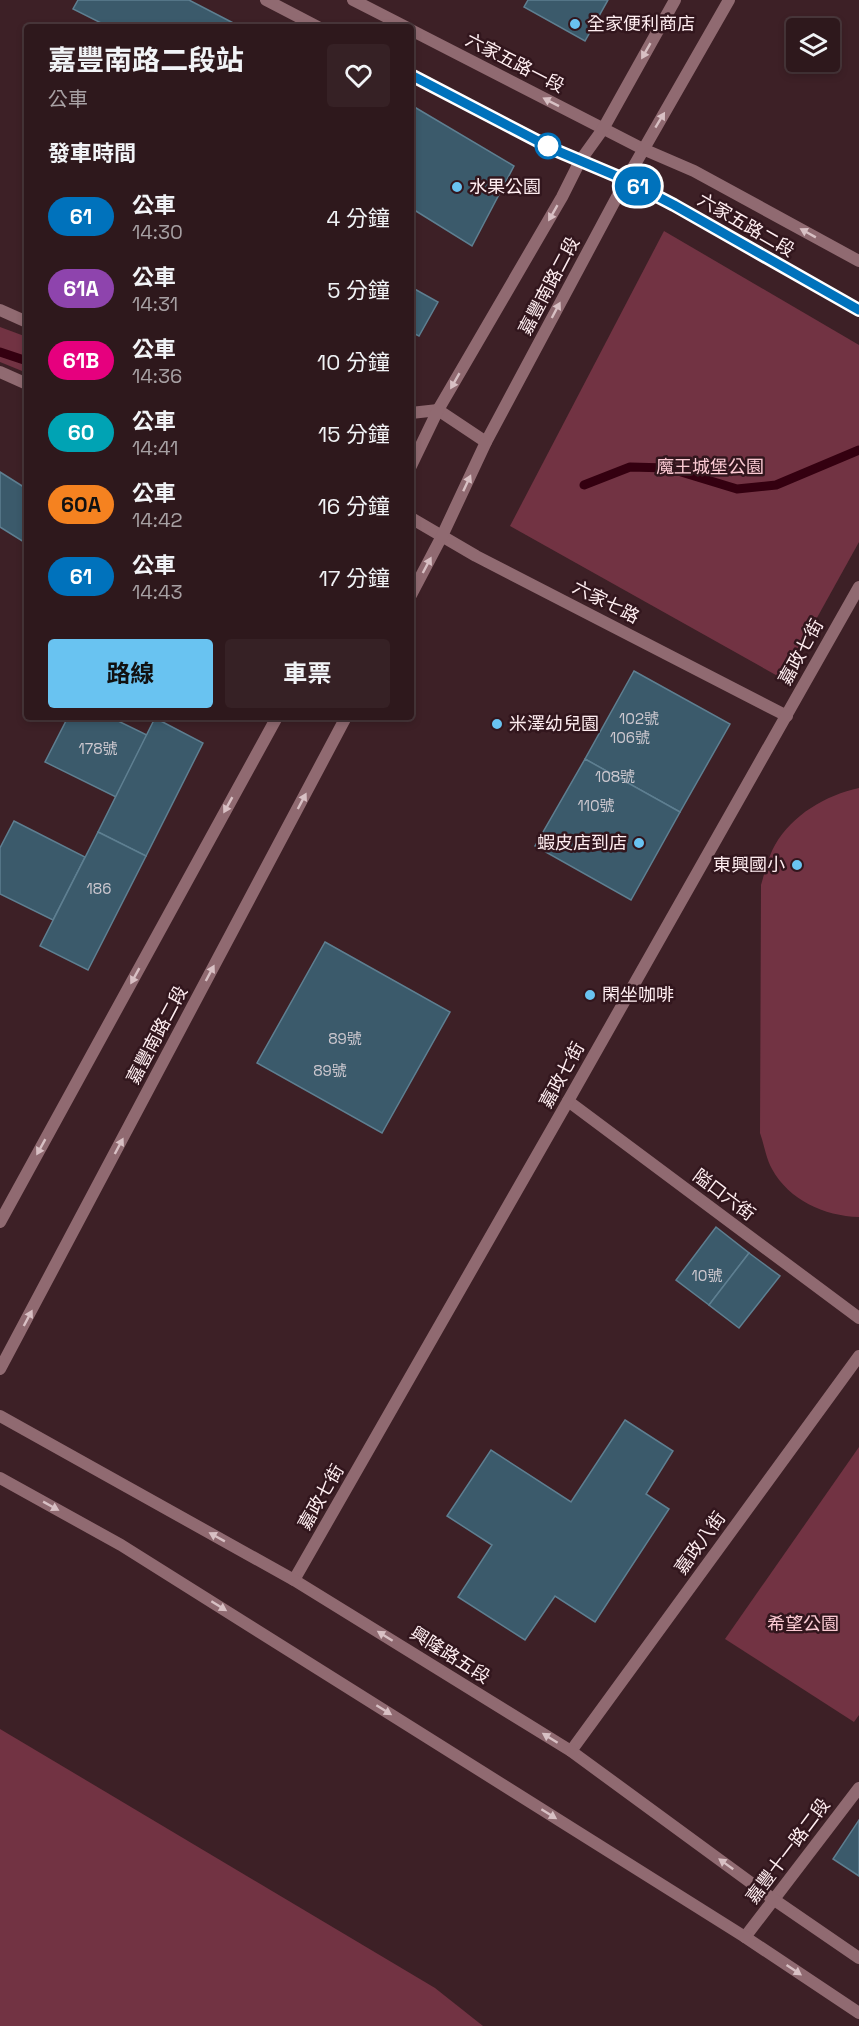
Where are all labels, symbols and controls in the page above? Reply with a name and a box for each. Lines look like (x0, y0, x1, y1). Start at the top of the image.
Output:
place label: 全家便利商店 (587, 12, 695, 35)
marker: 全家便利商店 (568, 17, 582, 31)
map controls (786, 18, 840, 72)
button: layers (786, 18, 840, 72)
street label: 六家五路一段 (462, 28, 569, 97)
text: 嘉豐南路二段站 (48, 42, 244, 78)
one-way arrow (640, 43, 651, 59)
button: heart (327, 44, 390, 107)
text: 公車 (48, 86, 88, 112)
one-way arrow (542, 97, 559, 107)
one-way arrow (654, 112, 665, 128)
unlabelled marker (535, 133, 561, 159)
text: 發車時間 (48, 139, 136, 167)
line badge: 61 (611, 166, 665, 206)
text: 61 (627, 173, 649, 200)
place label: 水果公園 (469, 175, 541, 198)
marker: 水果公園 (450, 180, 464, 194)
street label: 六家五路二段 (694, 188, 799, 262)
text: 公車 (132, 191, 176, 219)
text: 61 (70, 203, 92, 230)
text: 4 分鐘 (327, 204, 390, 232)
one-way arrow (548, 205, 558, 222)
text: 14:30 (132, 219, 183, 245)
one-way arrow (799, 228, 816, 238)
street label: 嘉豐南路二段 (513, 233, 584, 339)
text: 公車 (132, 263, 176, 291)
text: 61A (63, 275, 99, 302)
text: 5 分鐘 (327, 276, 390, 304)
text: 14:31 (132, 291, 178, 317)
one-way arrow (551, 301, 561, 319)
text: 公車 (132, 335, 176, 363)
text: 61B (63, 347, 99, 374)
text: 10 分鐘 (317, 348, 390, 376)
text: 14:36 (132, 363, 182, 389)
one-way arrow (450, 373, 460, 390)
text: 公車 (132, 407, 176, 435)
text: 60 (68, 419, 94, 446)
text: 15 分鐘 (318, 420, 390, 448)
text: 14:41 (132, 435, 178, 461)
park label: 魔王城堡公園 (656, 455, 764, 478)
one-way arrow (462, 474, 472, 492)
text: 公車 (132, 479, 176, 507)
text: 60A (61, 491, 101, 518)
text: 16 分鐘 (318, 492, 390, 520)
text: 14:42 (132, 507, 182, 533)
text: 公車 (132, 551, 176, 579)
one-way arrow (422, 557, 431, 574)
text: 61 (70, 563, 92, 590)
text: 17 分鐘 (319, 564, 390, 592)
street label: 六家七路 (569, 575, 644, 628)
text: 14:43 (132, 579, 183, 605)
street label: 嘉政七街 (773, 615, 828, 689)
button: 路線 (48, 639, 213, 708)
button: 車票 (225, 639, 390, 708)
house number: 102號 (619, 709, 659, 728)
place label: 米澤幼兒園 (509, 712, 599, 735)
marker: 米澤幼兒園 (490, 717, 504, 731)
house number: 106號 (610, 728, 650, 747)
house number: 178號 (78, 739, 118, 758)
house number: 108號 (595, 767, 635, 786)
one-way arrow (297, 792, 307, 809)
house number: 110號 (577, 796, 615, 815)
one-way arrow (223, 797, 233, 814)
place label: 蝦皮店到店 (537, 831, 627, 854)
marker: 蝦皮店到店 (632, 836, 646, 850)
place label: 東興國小 (713, 853, 785, 876)
marker: 東興國小 (790, 858, 804, 872)
house number: 186 (87, 879, 111, 898)
one-way arrow (205, 965, 215, 982)
one-way arrow (130, 968, 140, 985)
street label: 嘉豐南路二段 (121, 982, 192, 1088)
place label: 閑坐咖啡 (602, 983, 674, 1006)
marker: 閑坐咖啡 (583, 988, 597, 1002)
house number: 89號 (328, 1029, 362, 1048)
street label: 嘉政七街 (534, 1038, 589, 1112)
house number: 89號 (313, 1061, 347, 1080)
one-way arrow (114, 1137, 124, 1154)
one-way arrow (36, 1139, 46, 1156)
street label: 隘口六街 (689, 1164, 760, 1225)
house number: 10號 (692, 1266, 722, 1285)
one-way arrow (22, 1309, 32, 1327)
street label: 嘉政七街 (293, 1460, 349, 1534)
one-way arrow (43, 1501, 60, 1511)
street label: 嘉政八街 (669, 1507, 730, 1579)
one-way arrow (209, 1531, 225, 1542)
one-way arrow (210, 1601, 227, 1612)
park label: 希望公園 (767, 1612, 839, 1635)
street label: 興隆路五段 (406, 1621, 495, 1688)
one-way arrow (377, 1630, 393, 1641)
one-way arrow (375, 1705, 392, 1716)
one-way arrow (542, 1733, 559, 1744)
street label: 嘉豐十一路二段 (741, 1793, 835, 1908)
one-way arrow (540, 1809, 557, 1820)
one-way arrow (718, 1858, 734, 1870)
one-way arrow (786, 1964, 802, 1975)

